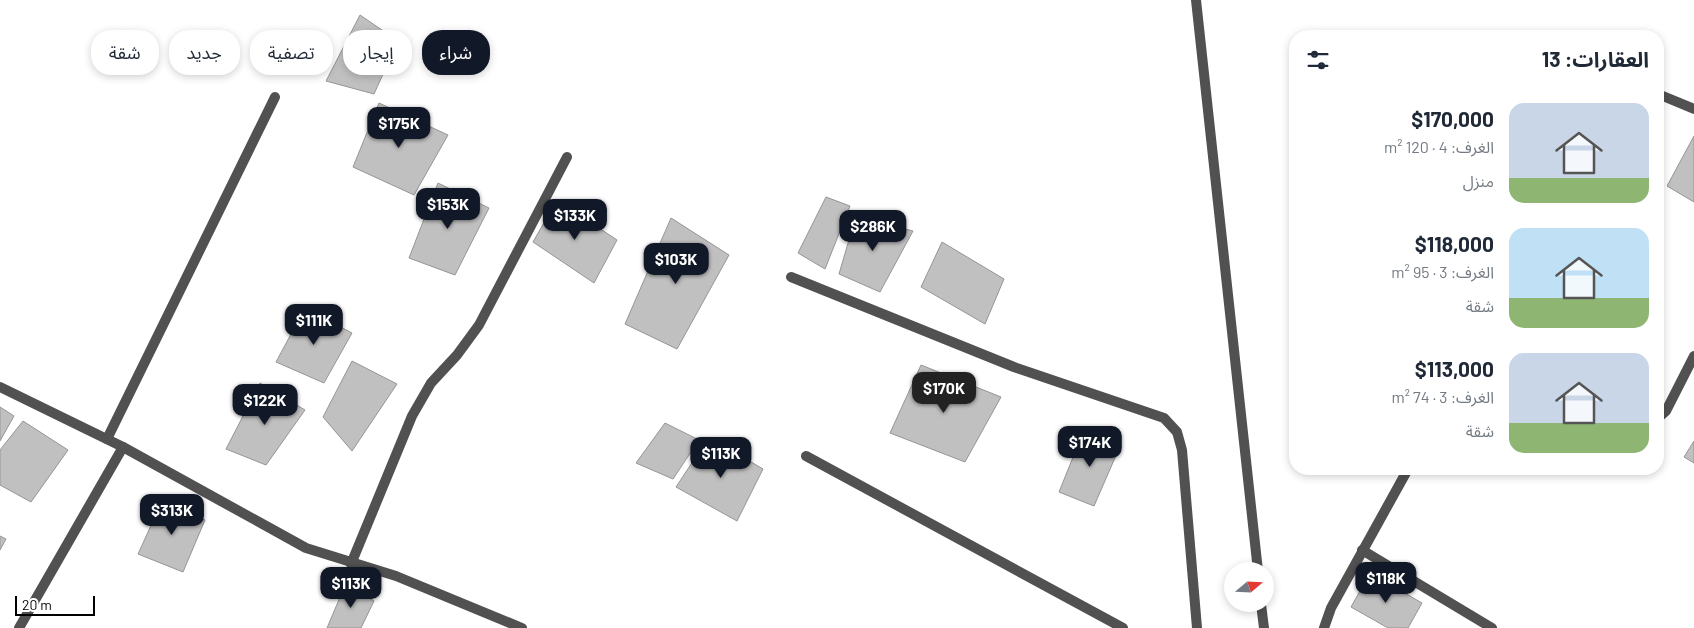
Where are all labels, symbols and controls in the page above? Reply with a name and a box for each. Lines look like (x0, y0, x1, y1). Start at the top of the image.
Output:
chip: شقة (91, 30, 159, 75)
chip: جديد (169, 30, 240, 75)
chip: تصفية (250, 30, 333, 75)
chip: إيجار (343, 30, 412, 75)
chip: شراء (422, 30, 490, 75)
icon: filters (1304, 46, 1332, 74)
text: العقارات: 13 (1542, 46, 1649, 71)
pin: $175K (364, 106, 434, 149)
text: $170,000 (1411, 106, 1494, 131)
text: $175K (378, 113, 420, 132)
icon: home (1549, 123, 1609, 183)
text: الغرف: 4 · 120 m² (1384, 137, 1494, 156)
text: منزل (1463, 171, 1494, 190)
pin: $153K (413, 188, 483, 230)
text: $153K (427, 194, 469, 213)
pin: $133K (540, 198, 610, 241)
text: $133K (554, 205, 596, 224)
pin: $286K (838, 210, 908, 252)
text: $286K (850, 216, 896, 235)
text: $118,000 (1415, 231, 1494, 256)
pin: $103K (641, 242, 711, 285)
icon: home (1549, 248, 1609, 308)
text: $103K (655, 249, 697, 268)
text: الغرف: 3 · 95 m² (1391, 262, 1494, 281)
text: شقة (1466, 296, 1494, 315)
pin: $111K (279, 304, 349, 346)
text: $111K (296, 310, 332, 329)
text: $113,000 (1415, 356, 1494, 381)
pin: $170K (909, 372, 979, 414)
icon: home (1549, 373, 1609, 433)
text: $170K (923, 378, 965, 397)
pin: $122K (230, 384, 300, 426)
text: الغرف: 3 · 74 m² (1391, 387, 1494, 406)
text: $122K (244, 390, 286, 409)
text: شقة (1466, 421, 1494, 440)
pin: $174K (1055, 426, 1125, 468)
text: $174K (1069, 432, 1111, 451)
pin: $113K (686, 436, 756, 479)
text: $113K (701, 443, 741, 462)
pin: $313K (137, 494, 207, 536)
text: $313K (151, 500, 193, 519)
north arrow (1224, 562, 1274, 612)
map controls (1224, 562, 1274, 612)
pin: $118K (1351, 562, 1421, 604)
pin: $113K (316, 566, 386, 609)
text: $118K (1366, 568, 1406, 587)
text: $113K (331, 573, 371, 592)
scale bar (15, 593, 95, 616)
text: 20 m (22, 596, 52, 613)

